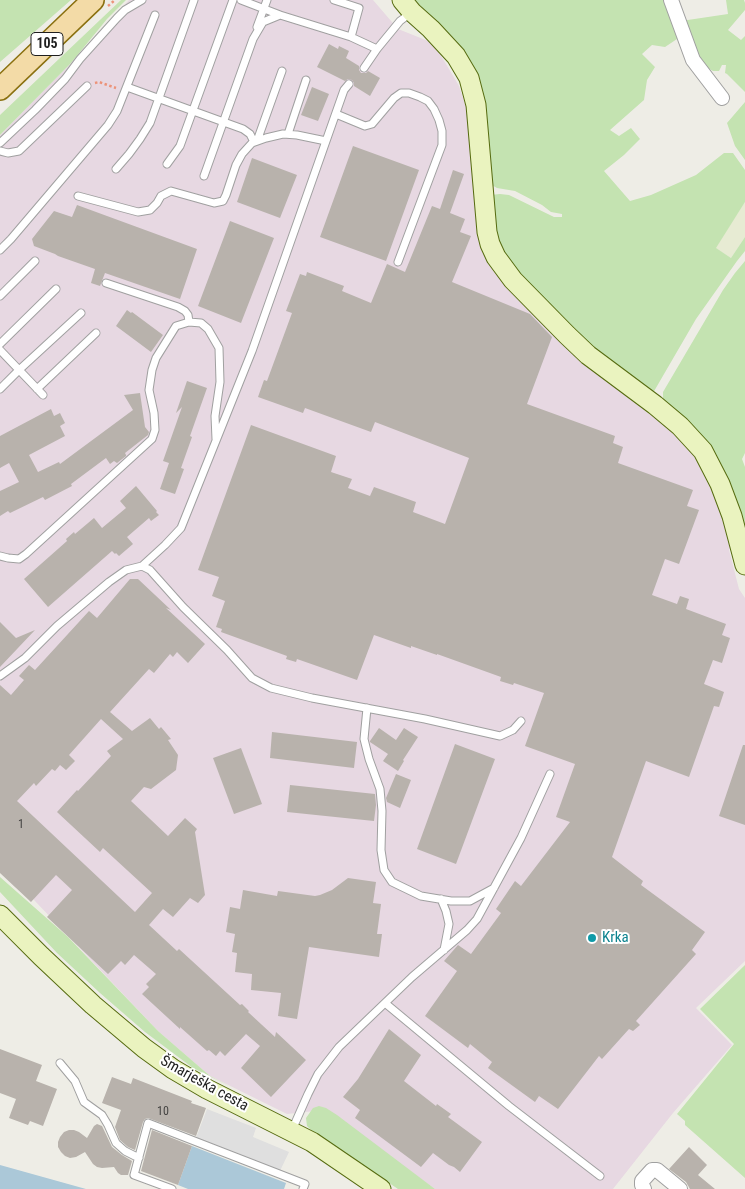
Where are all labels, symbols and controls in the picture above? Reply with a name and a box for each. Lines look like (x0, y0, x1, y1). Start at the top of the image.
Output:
road number: 105 (31, 33, 63, 56)
house number: 1 (18, 818, 24, 832)
place label: Krka (602, 929, 629, 947)
marker: Krka (586, 932, 598, 944)
street label: Šmarješka cesta (157, 1052, 251, 1116)
house number: 10 (157, 1105, 169, 1119)

